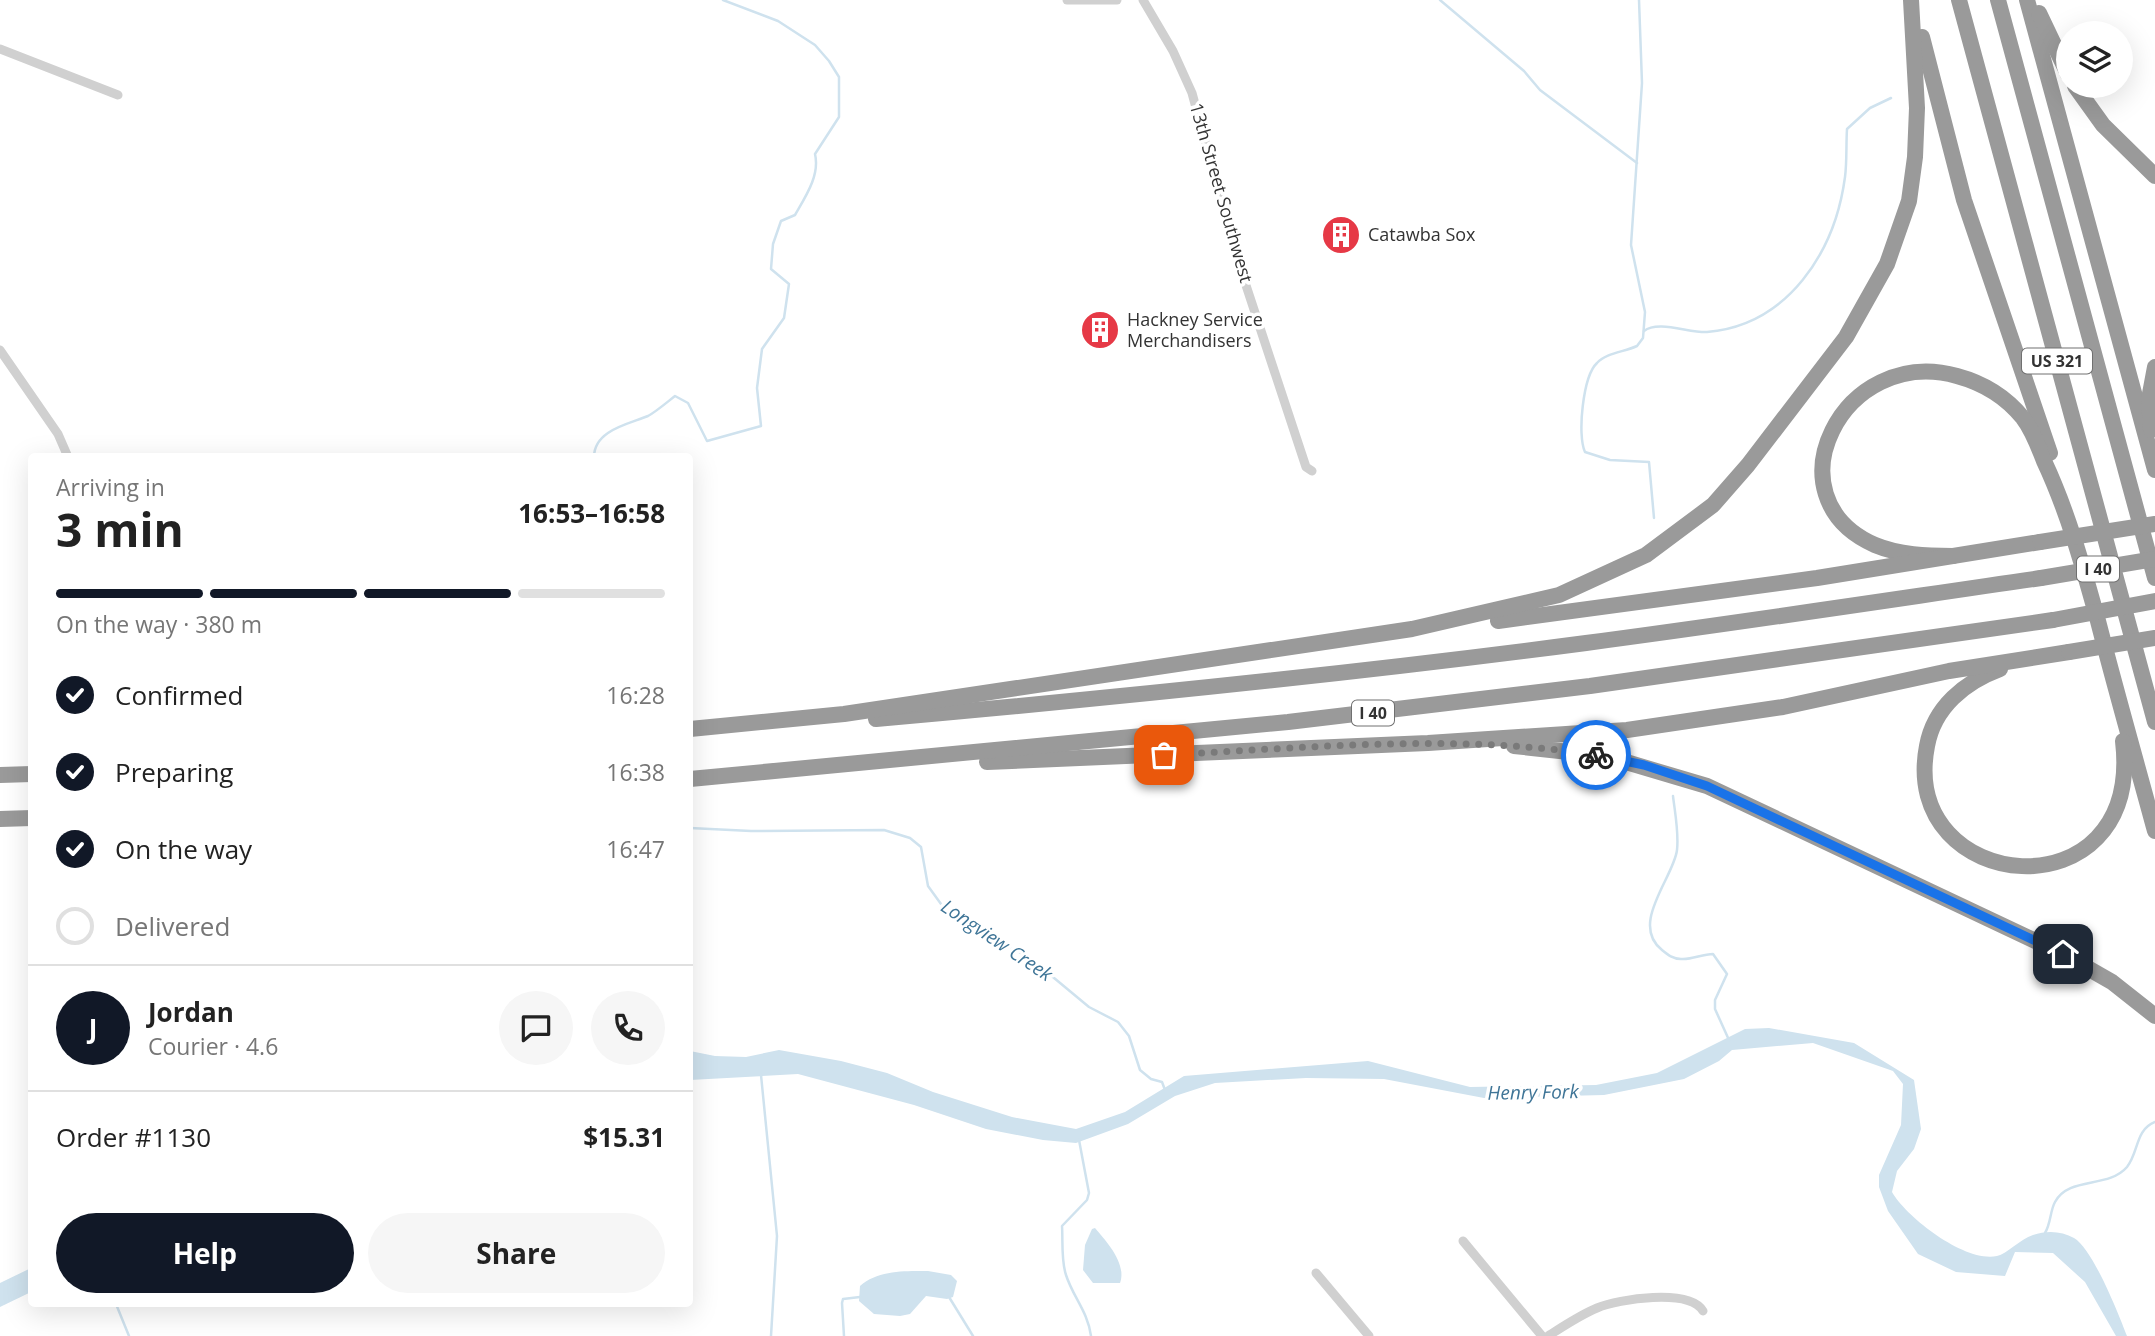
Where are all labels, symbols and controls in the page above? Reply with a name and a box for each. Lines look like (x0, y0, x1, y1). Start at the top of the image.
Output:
map controls (2056, 21, 2133, 98)
button: layers (2056, 21, 2133, 98)
street label: 13th Street Southwest (1185, 100, 1259, 285)
building icon: Catawba Sox (1320, 214, 1362, 256)
place label: Catawba Sox (1368, 222, 1476, 246)
place label: Hackney Service Merchandisers (1127, 307, 1263, 352)
building icon: Hackney Service Merchandisers (1079, 309, 1121, 351)
road number: US 321 (2022, 348, 2092, 374)
text: Arriving in (56, 471, 165, 503)
text: 16:53–16:58 (518, 495, 665, 531)
text: 3 min (56, 498, 184, 560)
road number: I 40 (2077, 556, 2119, 582)
text: On the way · 380 m (56, 608, 262, 640)
icon: check (56, 676, 94, 714)
text: Confirmed (115, 677, 243, 713)
text: 16:28 (606, 679, 665, 711)
road number: I 40 (1352, 700, 1394, 726)
courier (1561, 720, 1631, 790)
pin (1134, 725, 1194, 785)
icon: bag (1145, 736, 1183, 774)
icon: bike (1577, 736, 1615, 774)
icon: check (56, 753, 94, 791)
text: Preparing (115, 754, 233, 790)
text: 16:38 (606, 756, 665, 788)
icon: check (56, 830, 94, 868)
text: On the way (115, 831, 252, 867)
text: 16:47 (606, 833, 665, 865)
water label: Longview Creek (936, 893, 1058, 987)
text: Delivered (115, 908, 230, 944)
pin (2033, 924, 2093, 984)
icon: home (2044, 935, 2082, 973)
button: chat (499, 991, 573, 1065)
button: phone (591, 991, 665, 1065)
text: Jordan (148, 994, 234, 1030)
text: J (89, 1010, 97, 1046)
text: Courier · 4.6 (148, 1030, 278, 1062)
water label: Henry Fork (1487, 1078, 1579, 1106)
text: Order #1130 (56, 1119, 211, 1155)
text: $15.31 (583, 1119, 665, 1155)
button: Help (56, 1213, 354, 1293)
button: Share (368, 1213, 665, 1293)

